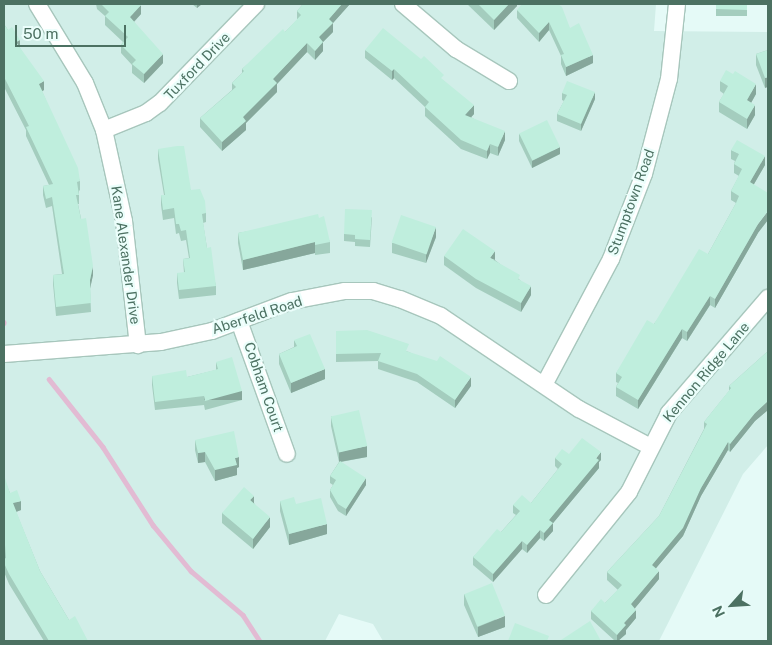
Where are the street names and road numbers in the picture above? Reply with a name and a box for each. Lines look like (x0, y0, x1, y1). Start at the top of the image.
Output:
street label: Tuxford Drive (161, 29, 233, 103)
street label: Stumptown Road (604, 147, 658, 257)
street label: Kane Alexander Drive (108, 185, 144, 325)
street label: Aberfeld Road (210, 292, 304, 338)
street label: Kennon Ridge Lane (659, 319, 753, 425)
street label: Cobham Court (241, 340, 287, 434)

